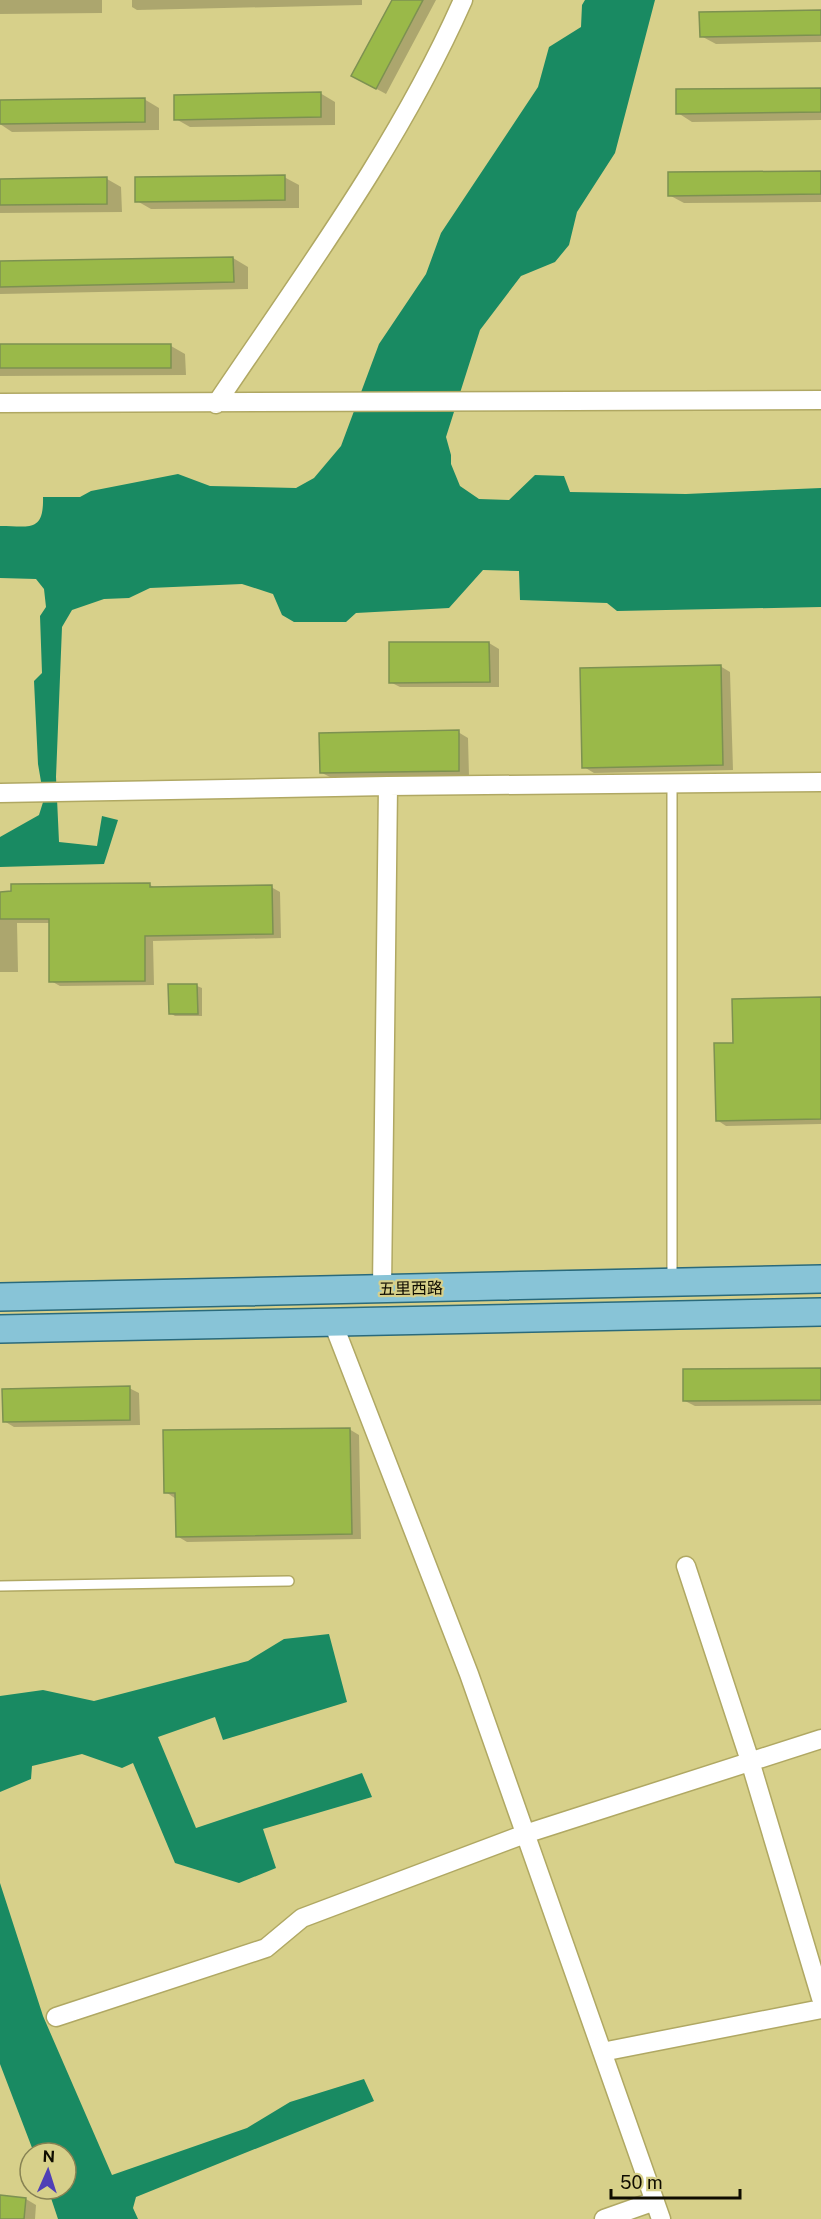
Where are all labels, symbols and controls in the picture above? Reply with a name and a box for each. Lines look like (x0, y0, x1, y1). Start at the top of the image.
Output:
street label: 五里西路 (379, 1278, 443, 1299)
north arrow (18, 2141, 78, 2201)
text: N (42, 2147, 56, 2166)
scale bar (611, 2162, 740, 2200)
text: 50 m (620, 2172, 663, 2193)

